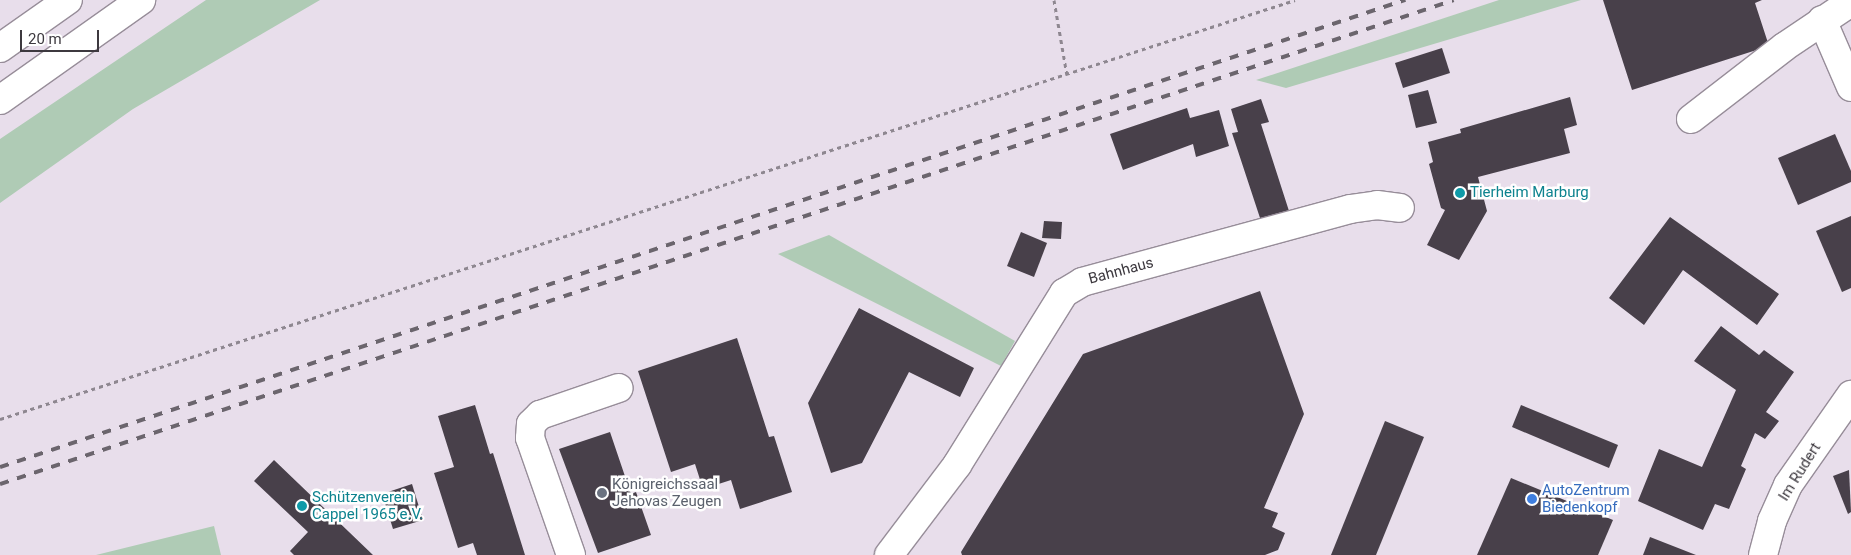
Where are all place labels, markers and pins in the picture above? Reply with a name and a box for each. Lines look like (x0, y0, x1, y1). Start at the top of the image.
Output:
place label: Tierheim Marburg (1470, 184, 1589, 202)
marker: Tierheim Marburg (1454, 187, 1466, 199)
place label: Königreichssaal Jehovas Zeugen (612, 475, 721, 510)
place label: AutoZentrum Biedenkopf (1542, 481, 1630, 516)
marker: Königreichssaal Jehovas Zeugen (596, 487, 608, 499)
place label: Schützenverein Cappel 1965 e.V. (312, 488, 423, 523)
marker: AutoZentrum Biedenkopf (1526, 493, 1538, 505)
marker: Schützenverein Cappel 1965 e.V. (296, 500, 308, 512)

